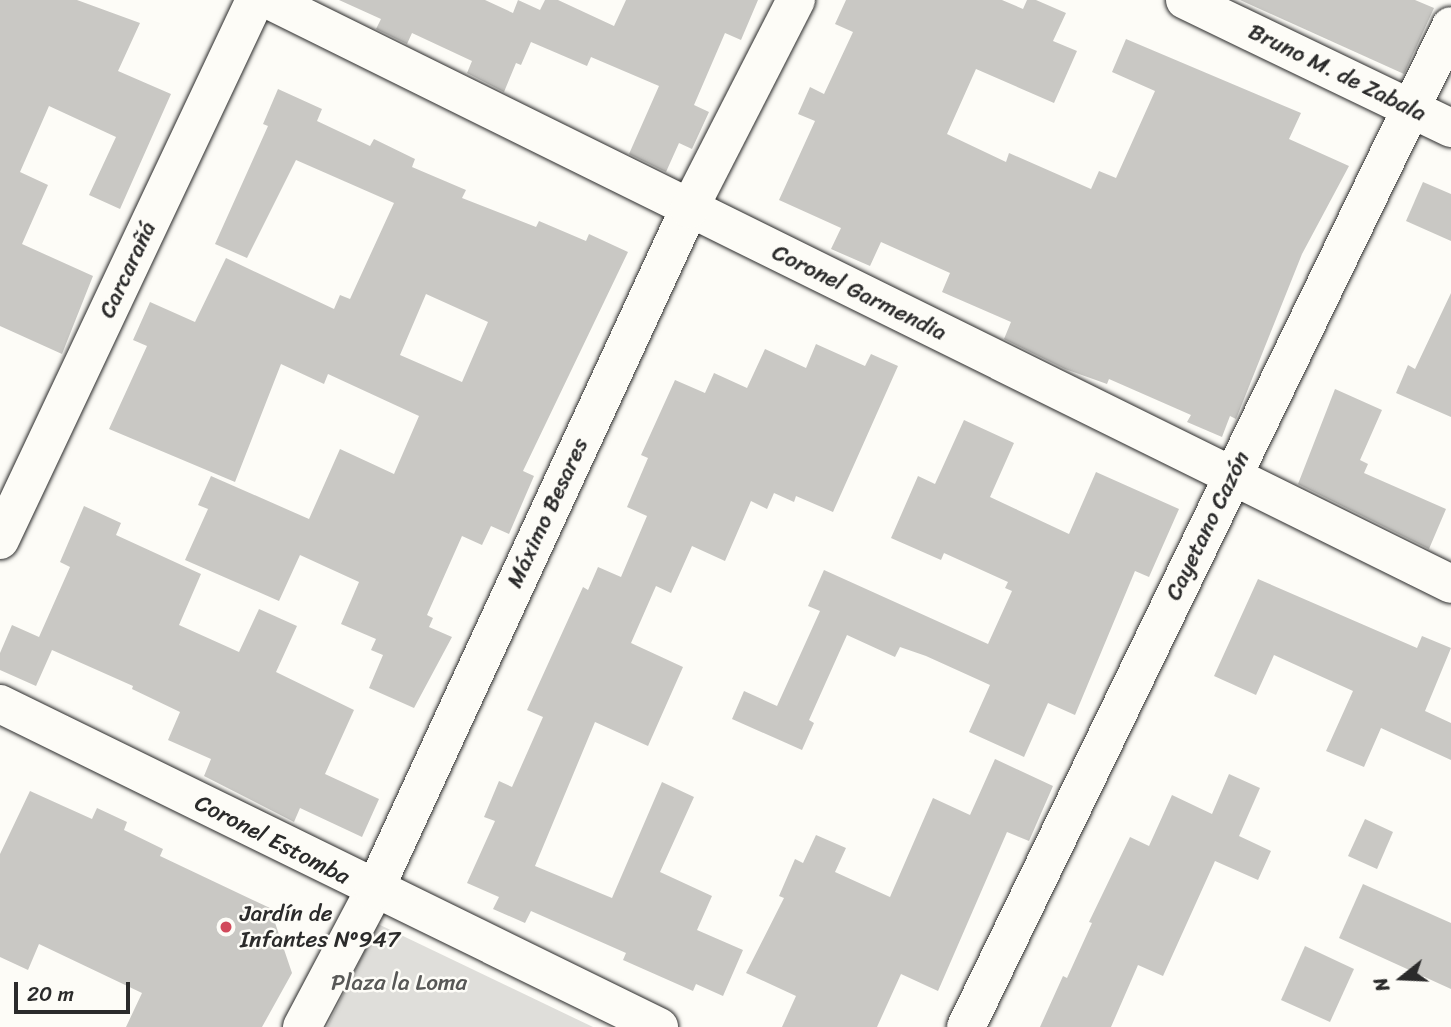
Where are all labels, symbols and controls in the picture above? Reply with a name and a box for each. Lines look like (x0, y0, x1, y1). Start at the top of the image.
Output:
street label: Bruno M. de Zabala (1244, 18, 1430, 128)
street label: Carcarañá (94, 217, 162, 323)
street label: Coronel Garmendia (767, 239, 951, 347)
street label: Máximo Besares (501, 434, 595, 592)
street label: Cayetano Cazón (1160, 447, 1256, 605)
street label: Coronel Estomba (190, 789, 354, 891)
place label: Jardín de Infantes Nº947 (240, 900, 400, 954)
marker: Jardín de Infantes Nº947 (218, 919, 234, 935)
north arrow (1367, 943, 1437, 1013)
scale bar (18, 968, 133, 1012)
park label: Plaza la Loma (331, 969, 467, 997)
text: N (1364, 973, 1399, 996)
text: 20 m (27, 975, 74, 1013)

